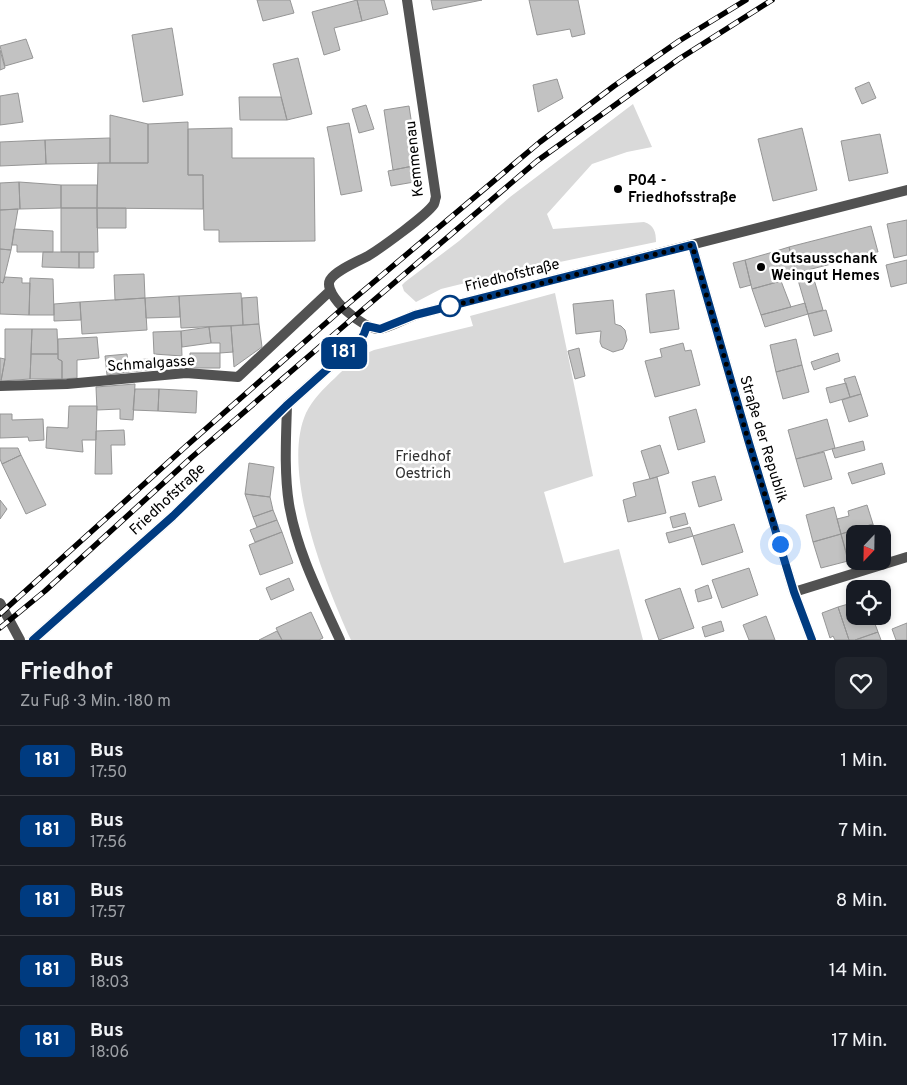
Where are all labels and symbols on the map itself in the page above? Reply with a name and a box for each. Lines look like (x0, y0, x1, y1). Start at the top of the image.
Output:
street label: Kemmenau (402, 120, 429, 198)
place label: P04 - Friedhofsstraße (628, 172, 737, 208)
marker: P04 - Friedhofsstraße (612, 183, 624, 195)
place label: Gutsausschank Weingut Hemes (771, 250, 880, 286)
street label: Friedhofstraße (463, 256, 562, 297)
marker: Gutsausschank Weingut Hemes (755, 261, 767, 273)
unlabelled marker (439, 295, 461, 317)
line badge: 181 (315, 337, 373, 369)
street label: Schmalgasse (107, 352, 196, 377)
street label: Straße der Republik (734, 374, 791, 505)
park label: Friedhof Oestrich (395, 448, 451, 484)
street label: Friedhofstraße (126, 460, 210, 540)
north arrow (846, 525, 891, 570)
your location (768, 532, 793, 557)

